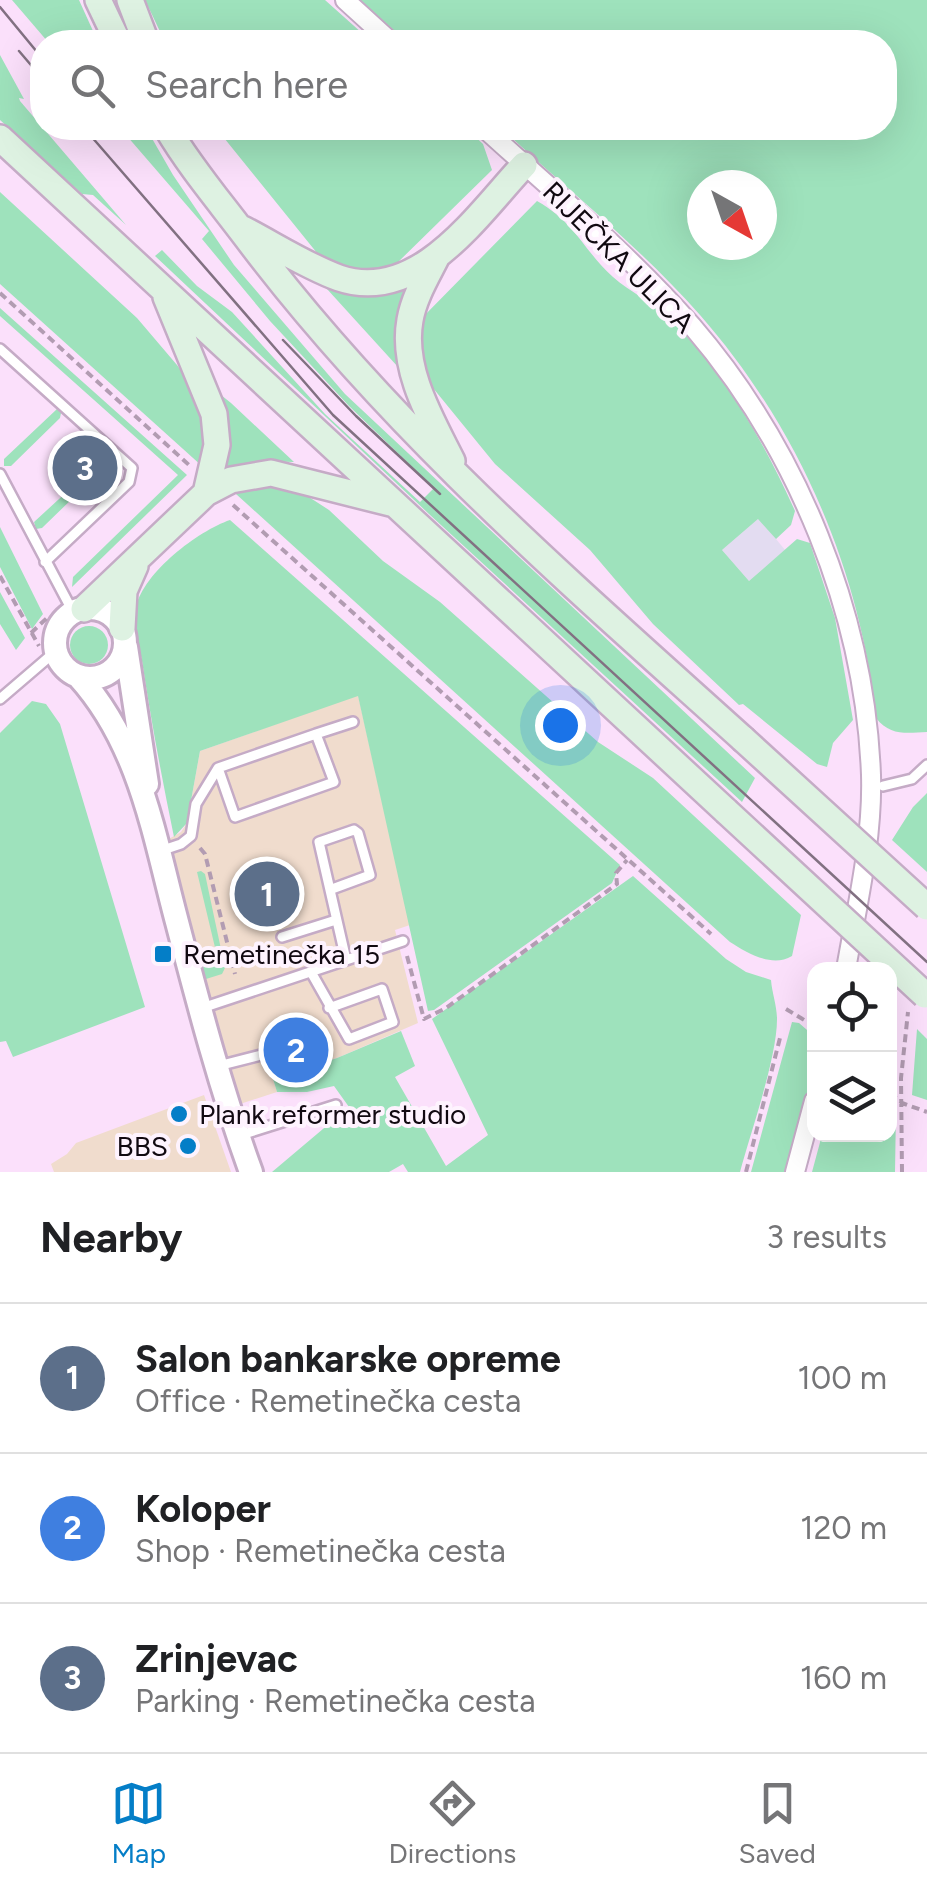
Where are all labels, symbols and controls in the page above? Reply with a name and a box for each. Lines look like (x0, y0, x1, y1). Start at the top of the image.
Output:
search box (30, 30, 897, 140)
icon: search (65, 58, 120, 113)
text: Search here (145, 62, 348, 108)
north arrow (687, 170, 777, 260)
street label: RIJEČKA ULICA (536, 174, 702, 340)
pin: 3 (52, 430, 118, 506)
your location (535, 700, 586, 751)
pin: 1 (234, 856, 300, 932)
place label: Remetinečka 15 (183, 937, 380, 971)
marker: Remetinečka 15 (152, 943, 174, 965)
map controls (807, 962, 897, 1142)
button: locate (807, 962, 897, 1052)
pin: 2 (264, 1012, 328, 1088)
button: layers (807, 1052, 897, 1142)
place label: Plank reformer studio (199, 1097, 466, 1131)
marker: Plank reformer studio (168, 1103, 190, 1125)
place label: BBS (117, 1129, 168, 1163)
marker: BBS (177, 1135, 199, 1157)
text: Nearby (40, 1212, 182, 1263)
text: 3 results (767, 1218, 887, 1256)
text: Salon bankarske opreme (135, 1336, 561, 1382)
text: 1 (66, 1359, 79, 1397)
text: 100 m (798, 1359, 887, 1397)
text: Office · Remetinečka cesta (135, 1382, 521, 1420)
text: Koloper (135, 1486, 271, 1532)
text: 2 (63, 1509, 82, 1547)
text: 120 m (800, 1509, 887, 1547)
text: Shop · Remetinečka cesta (135, 1532, 506, 1570)
text: Zrinjevac (135, 1636, 298, 1682)
text: 3 (64, 1659, 81, 1697)
text: 160 m (800, 1659, 887, 1697)
text: Parking · Remetinečka cesta (135, 1682, 536, 1720)
tab: Map (111, 1776, 166, 1870)
tab: Directions (389, 1776, 516, 1870)
tab: Saved (739, 1776, 816, 1870)

